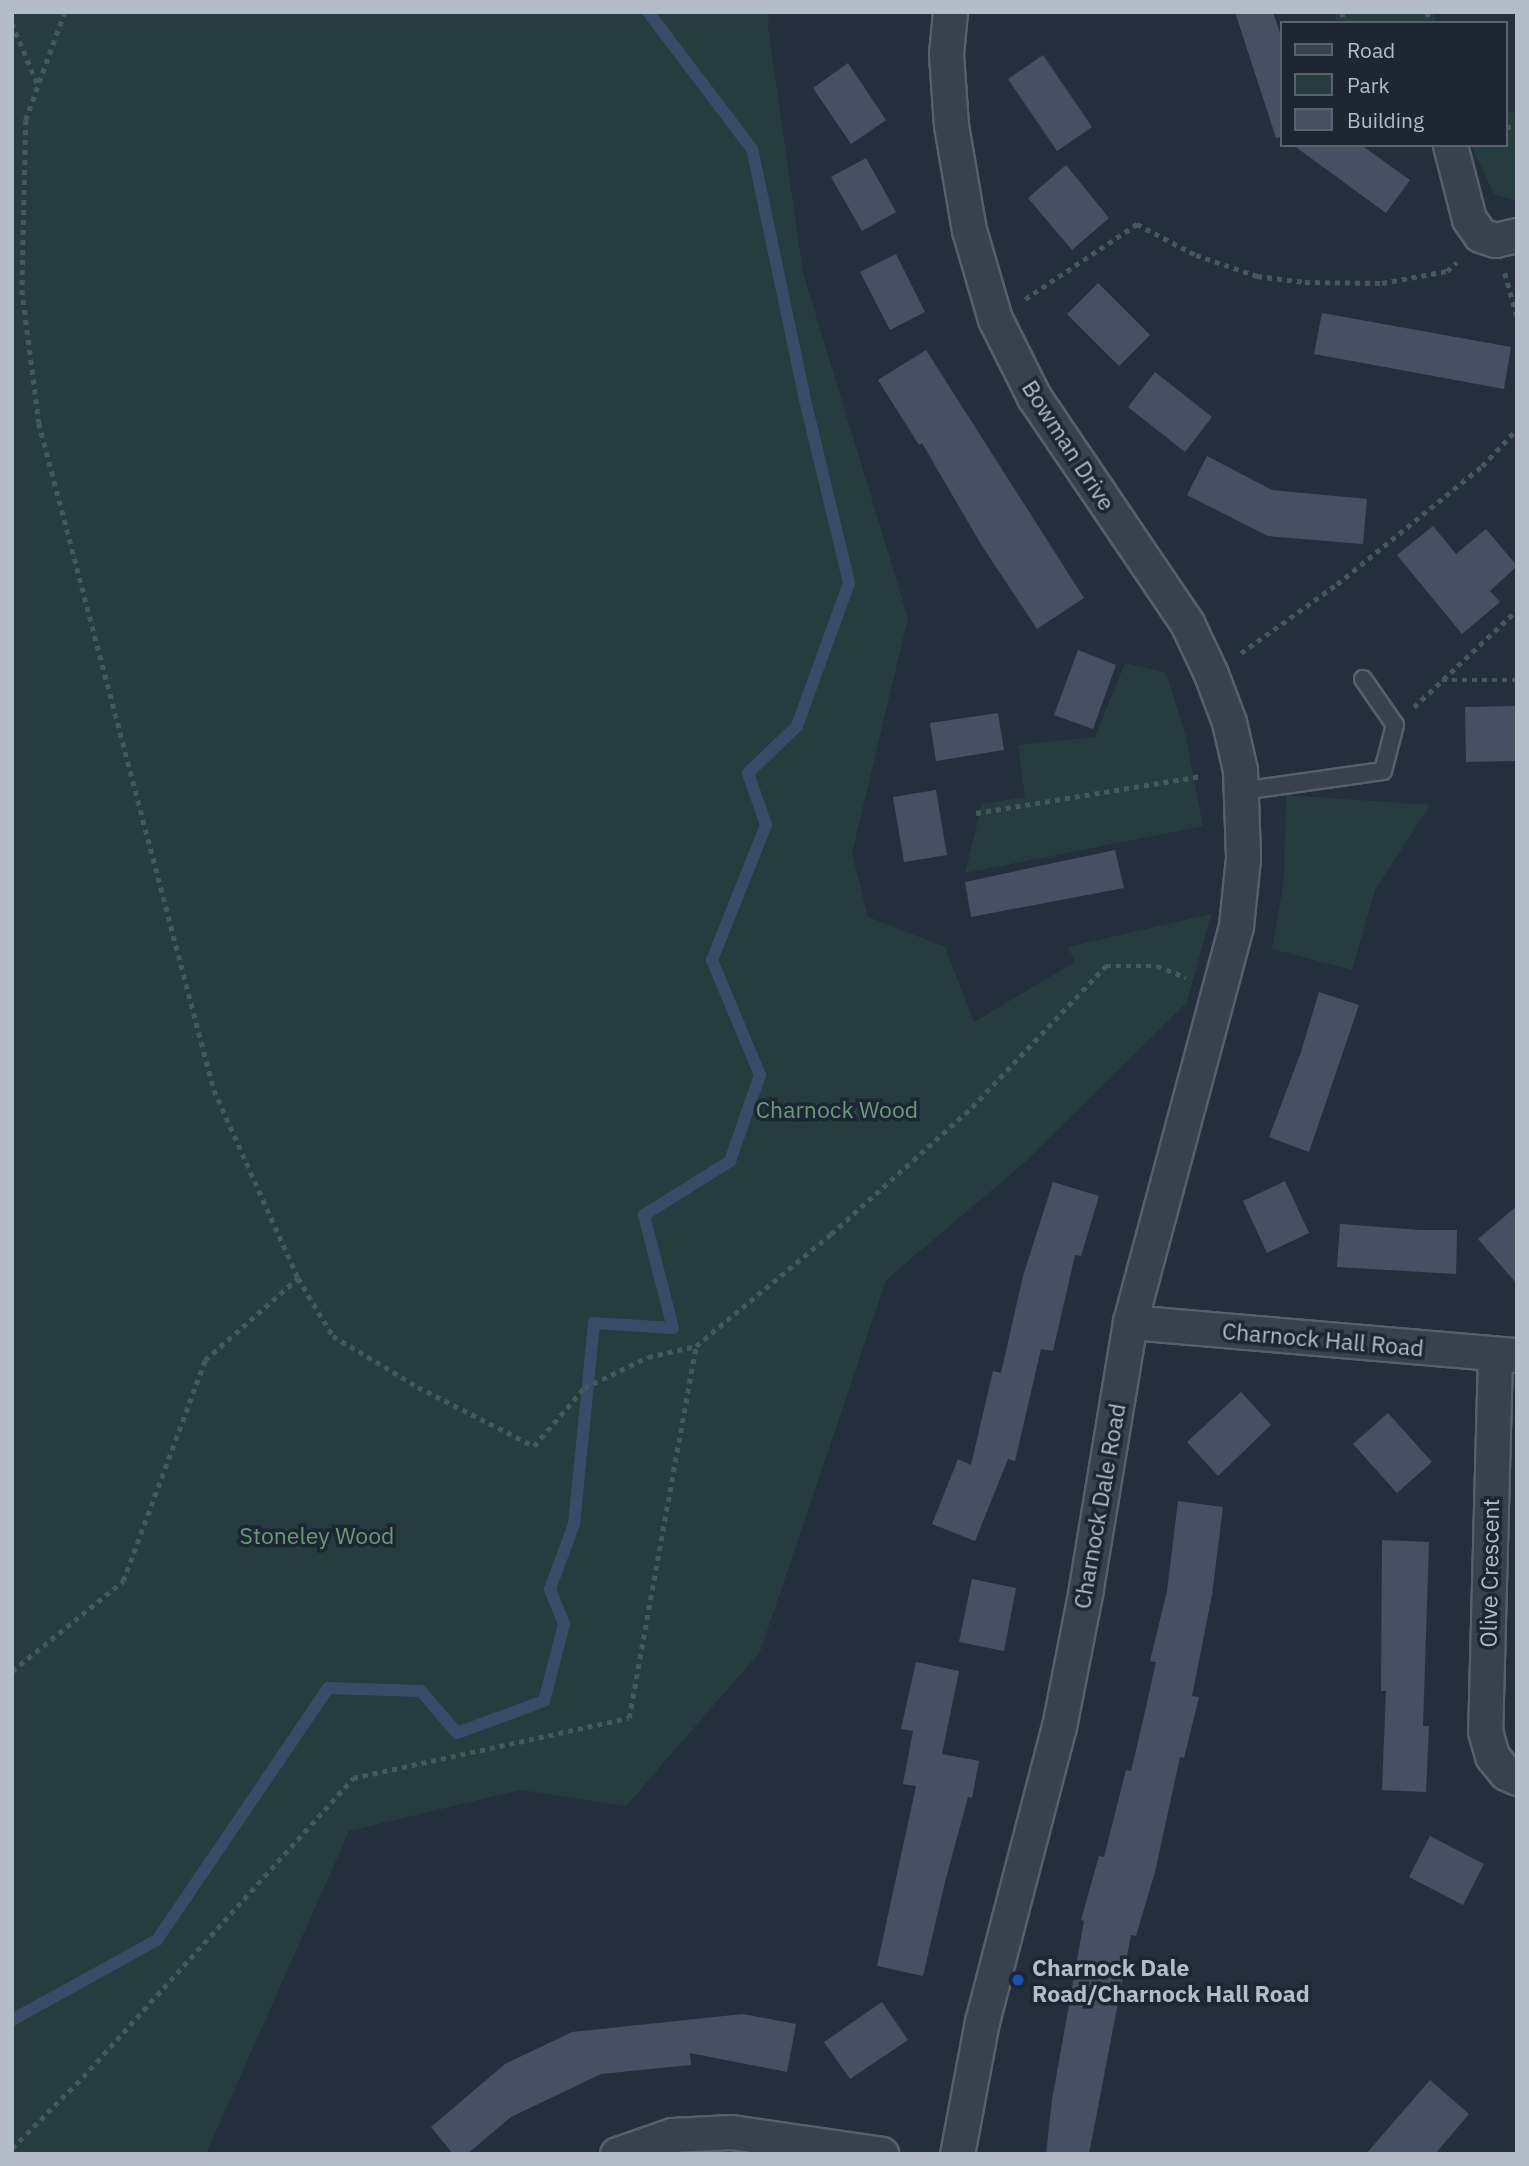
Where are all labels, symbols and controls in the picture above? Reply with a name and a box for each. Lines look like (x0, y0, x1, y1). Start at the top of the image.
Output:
legend (1280, 21, 1508, 147)
text: Road (1347, 36, 1395, 64)
text: Park (1347, 71, 1390, 99)
text: Building (1347, 106, 1424, 134)
street label: Bowman Drive (1017, 375, 1121, 515)
park label: Charnock Wood (756, 1095, 918, 1123)
street label: Charnock Hall Road (1221, 1316, 1425, 1362)
street label: Charnock Dale Road (1067, 1401, 1131, 1611)
street label: Olive Crescent (1474, 1498, 1504, 1648)
park label: Stoneley Wood (240, 1521, 394, 1549)
place label: Charnock Dale Road/Charnock Hall Road (1032, 1953, 1310, 2007)
marker: Charnock Dale Road/Charnock Hall Road (1010, 1972, 1026, 1988)

